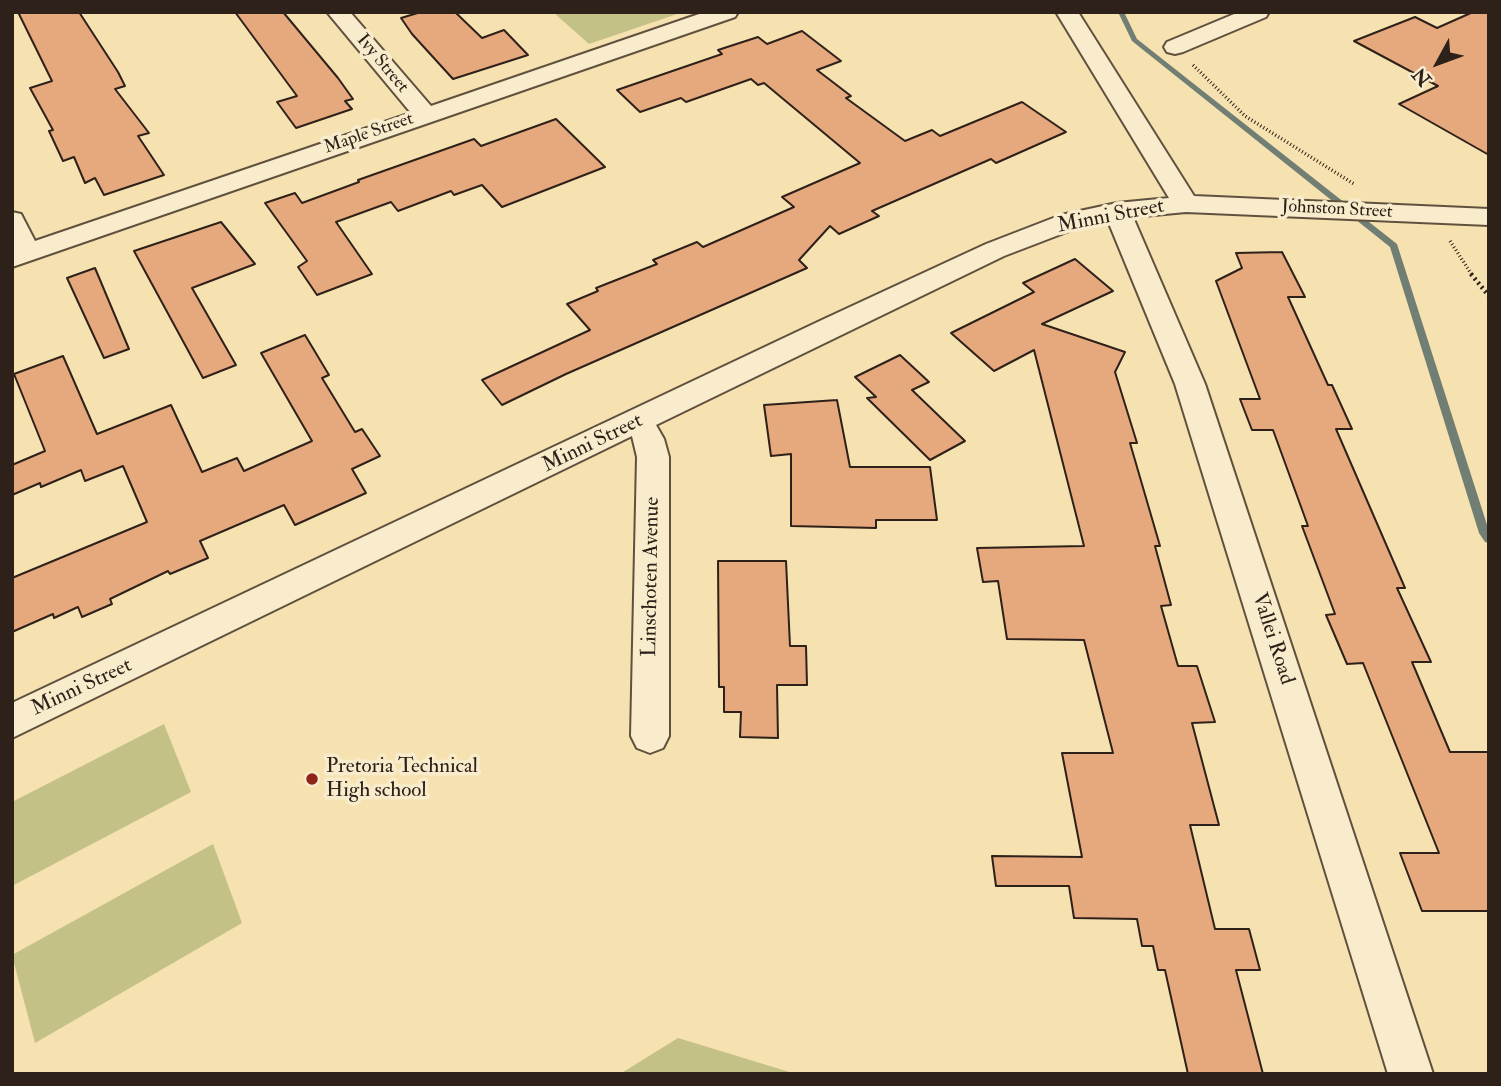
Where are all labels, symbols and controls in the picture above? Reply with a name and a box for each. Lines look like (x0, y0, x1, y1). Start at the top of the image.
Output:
north arrow (1403, 28, 1473, 98)
street label: Ivy Street (351, 30, 413, 98)
text: N (1408, 62, 1437, 91)
street label: Maple Street (322, 109, 416, 159)
street label: Minni Street (1056, 194, 1166, 240)
street label: Johnston Street (1281, 196, 1393, 224)
street label: Minni Street (539, 409, 647, 479)
street label: Linschoten Avenue (638, 497, 666, 657)
street label: Vallei Road (1245, 590, 1299, 688)
street label: Minni Street (28, 654, 136, 722)
place label: Pretoria Technical High school (326, 754, 478, 804)
marker: Pretoria Technical High school (304, 771, 320, 787)

